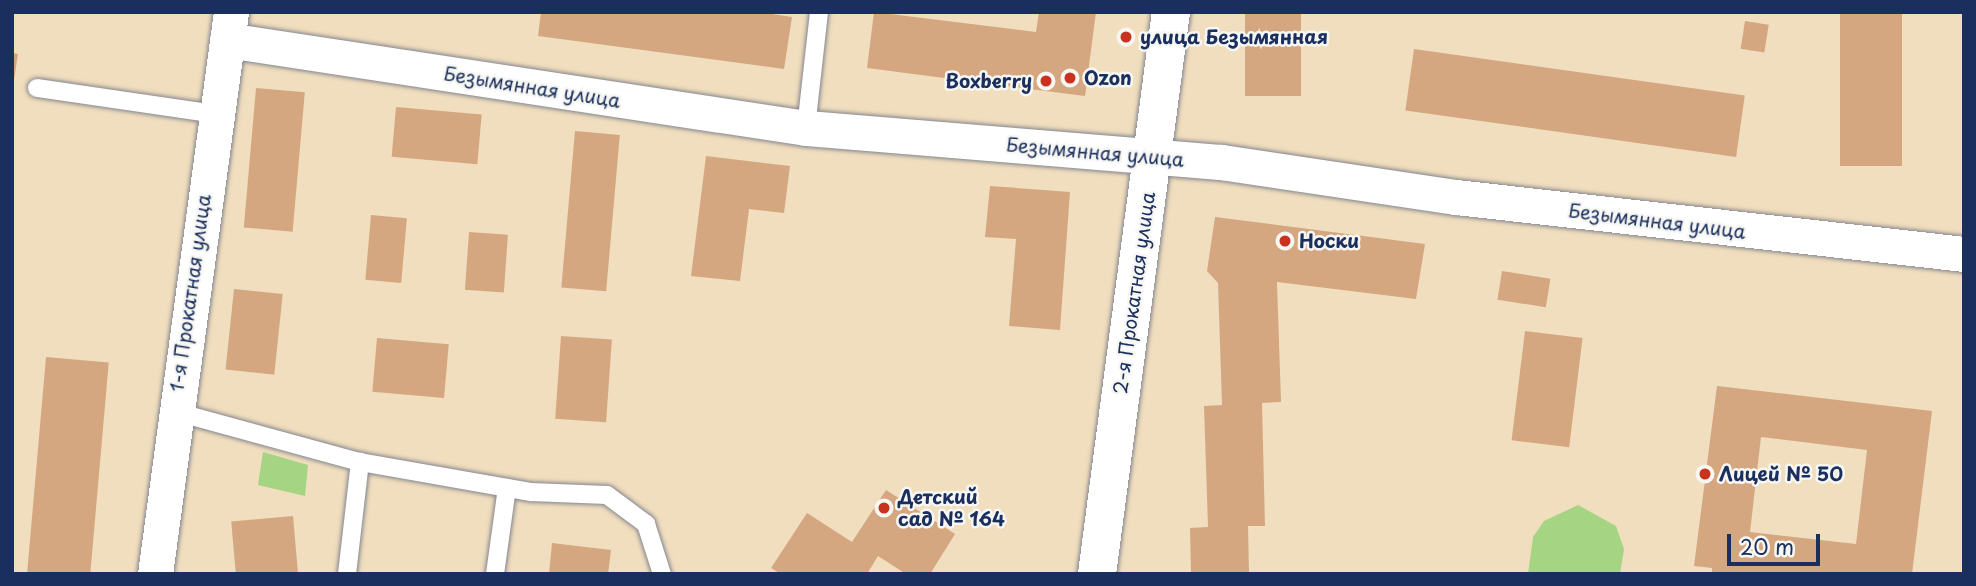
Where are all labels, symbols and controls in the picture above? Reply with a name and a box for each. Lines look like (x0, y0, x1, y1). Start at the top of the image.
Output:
place label: улица Безымянная (1140, 26, 1329, 48)
marker: улица Безымянная (1118, 29, 1134, 45)
street label: Безымянная улица (441, 62, 623, 112)
place label: Ozon (1084, 67, 1132, 89)
place label: Boxberry (945, 70, 1032, 92)
marker: Ozon (1062, 70, 1078, 86)
marker: Boxberry (1038, 73, 1054, 89)
street label: Безымянная улица (1004, 133, 1186, 171)
street label: 2-я Прокатная улица (1108, 190, 1160, 396)
street label: 1-я Прокатная улица (165, 192, 215, 394)
street label: Безымянная улица (1566, 199, 1748, 243)
place label: Носки (1299, 230, 1359, 252)
marker: Носки (1277, 233, 1293, 249)
place label: Лицей № 50 (1719, 463, 1843, 485)
marker: Лицей № 50 (1697, 466, 1713, 482)
place label: Детский сад № 164 (898, 486, 1005, 530)
marker: Детский сад № 164 (876, 500, 892, 516)
scale bar (1731, 520, 1824, 564)
text: 20 m (1740, 530, 1794, 562)

